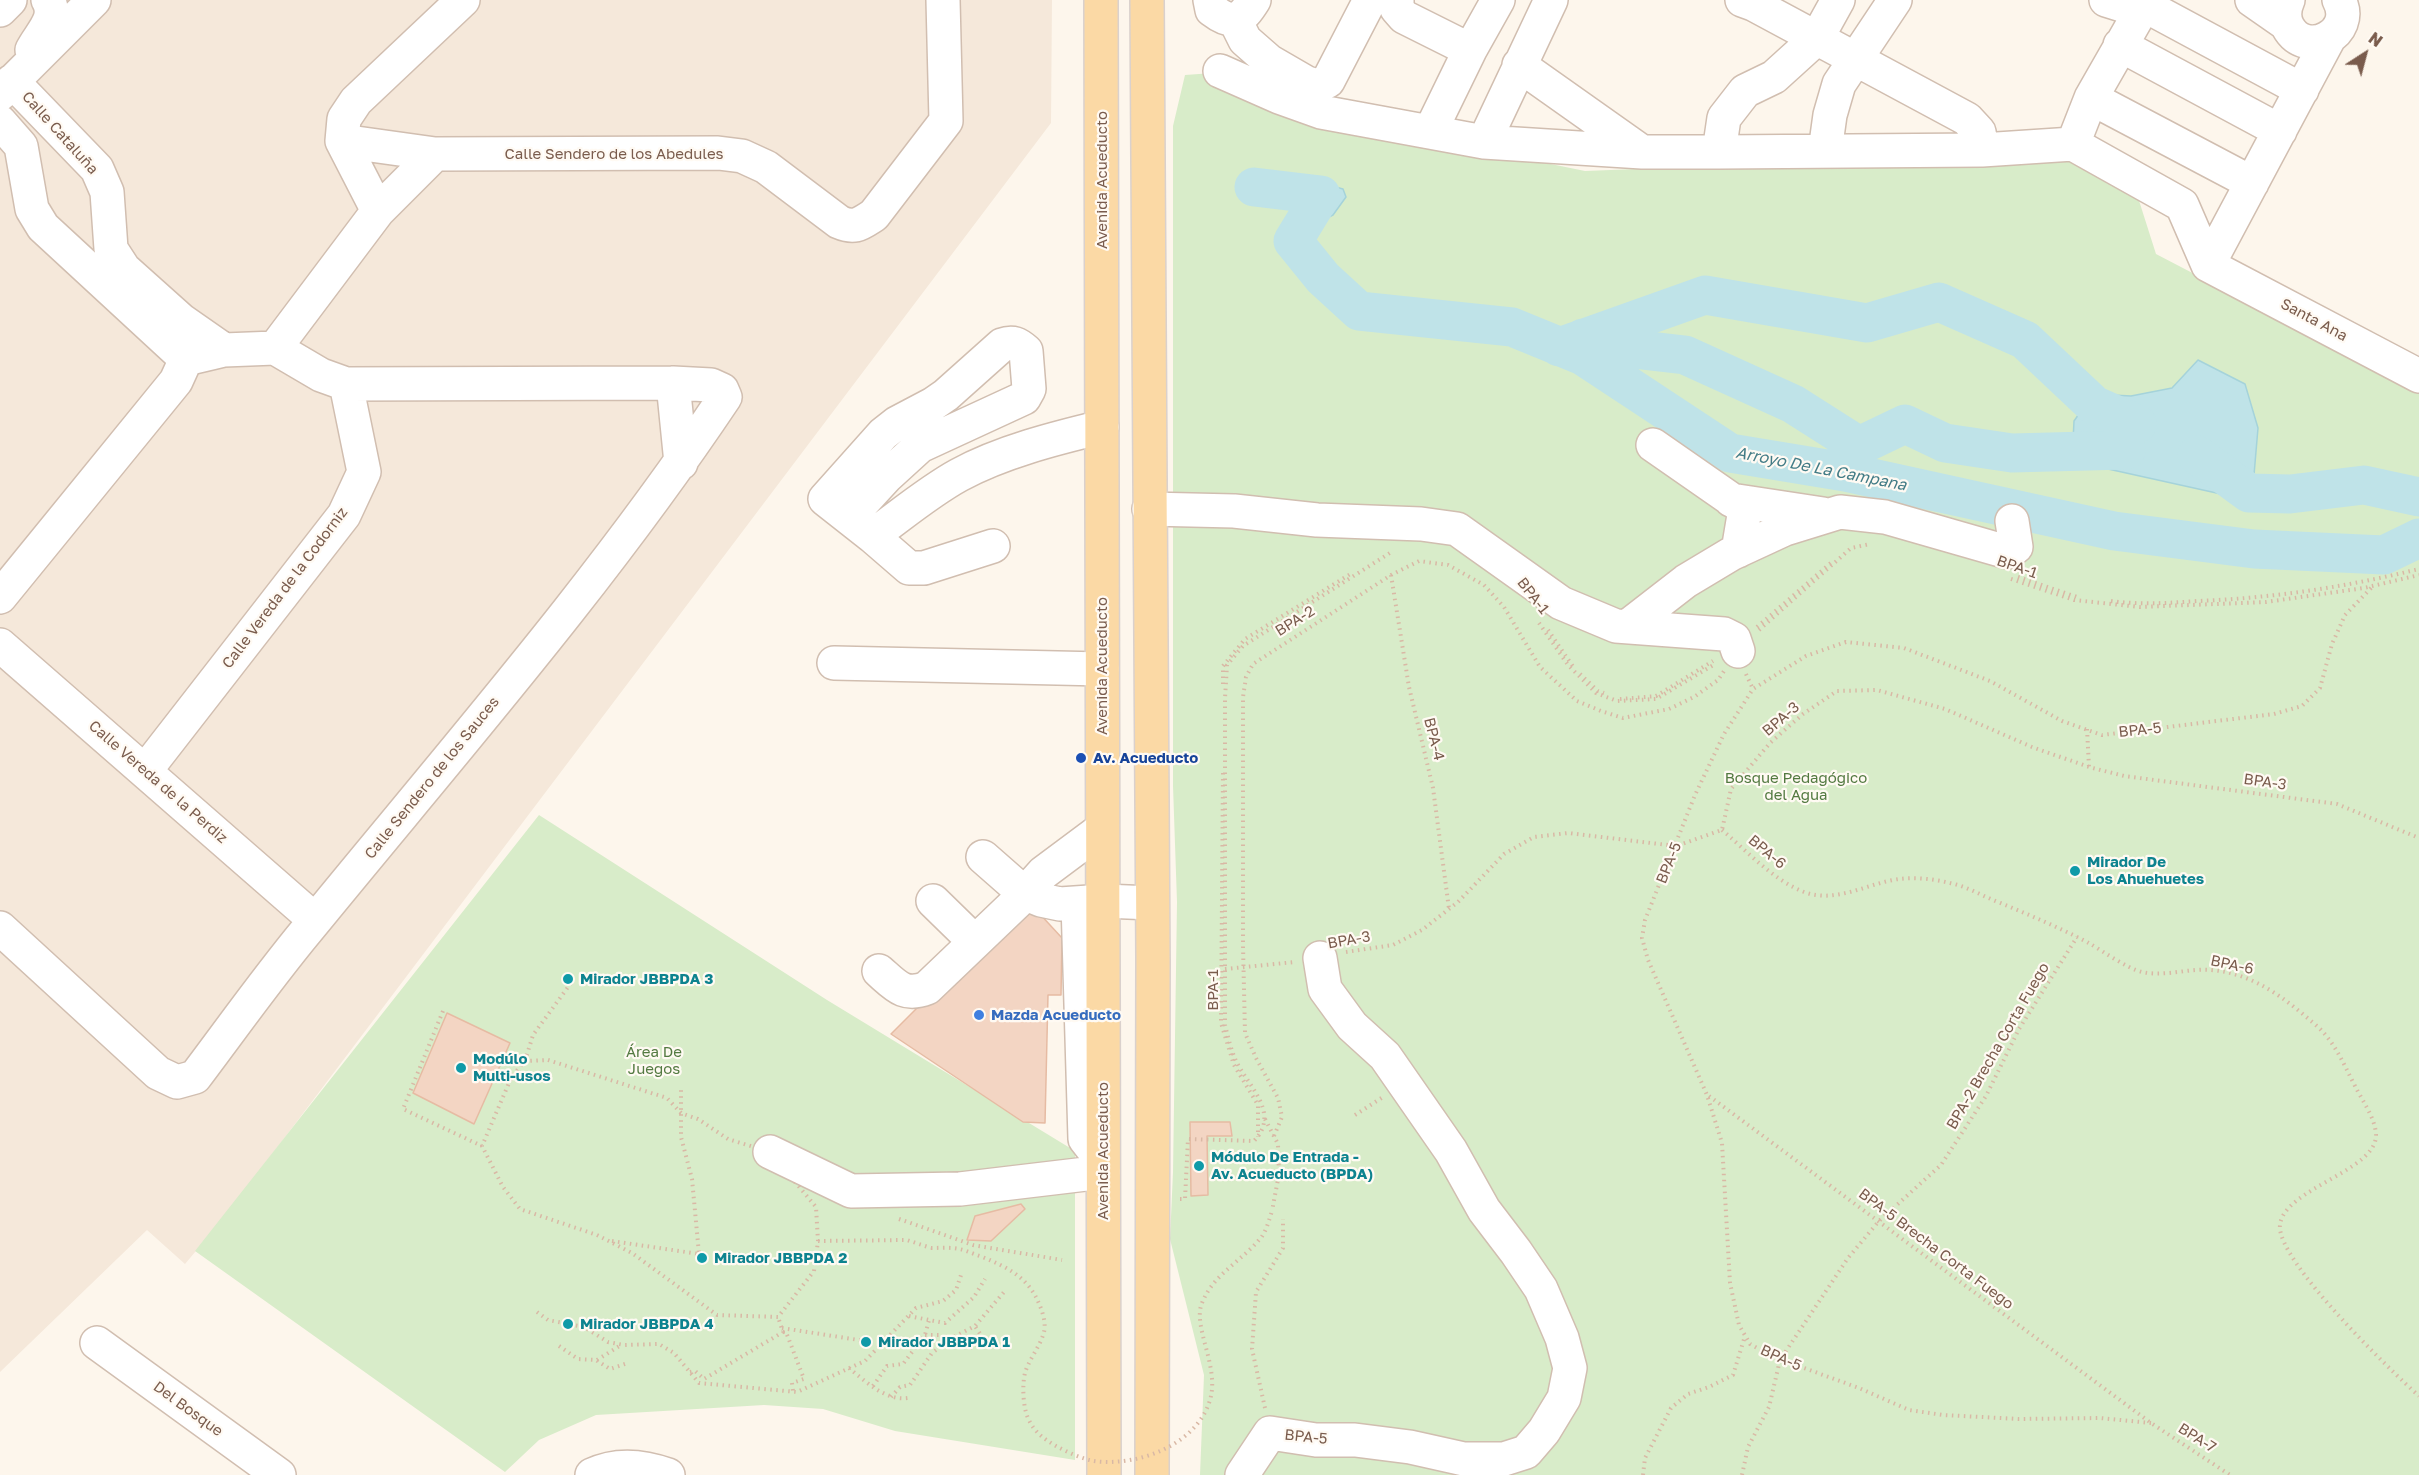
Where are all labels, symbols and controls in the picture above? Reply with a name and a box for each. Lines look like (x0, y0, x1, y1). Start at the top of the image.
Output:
north arrow (2335, 24, 2395, 84)
text: N (2365, 28, 2386, 51)
street label: Calle Cataluña (18, 88, 102, 178)
street label: Avenida Acueducto (1093, 111, 1111, 249)
street label: Calle Sendero de los Abedules (504, 145, 724, 163)
street label: Santa Ana (2277, 295, 2351, 345)
water label: Arroyo De La Campana (1734, 443, 1908, 495)
street label: Calle Vereda de la Codorniz (218, 504, 352, 672)
street label: BPA-1 (1994, 552, 2040, 582)
street label: BPA-1 (1513, 574, 1553, 618)
street label: Avenida Acueducto (1093, 597, 1111, 735)
street label: BPA-2 (1272, 602, 1318, 640)
street label: Calle Sendero de los Sauces (361, 693, 503, 863)
street label: BPA-3 (1759, 698, 1803, 740)
street label: BPA-4 (1420, 716, 1448, 762)
street label: Calle Vereda de la Perdiz (85, 717, 231, 847)
street label: BPA-5 (2118, 719, 2162, 741)
place label: Av. Acueducto (1093, 749, 1198, 767)
marker: Av. Acueducto (1074, 751, 1088, 765)
park label: Bosque Pedagógico del Agua (1725, 769, 1867, 804)
street label: BPA-3 (2242, 770, 2288, 794)
street label: BPA-6 (1745, 831, 1789, 873)
street label: BPA-5 (1653, 840, 1685, 886)
place label: Mirador De Los Ahuehuetes (2087, 853, 2204, 888)
marker: Mirador De Los Ahuehuetes (2068, 864, 2082, 878)
street label: BPA-3 (1326, 927, 1372, 953)
street label: BPA-6 (2209, 952, 2255, 978)
street label: BPA-2 Brecha Corta Fuego (1943, 959, 2053, 1133)
street label: BPA-1 (1204, 969, 1222, 1011)
place label: Mirador JBBPDA 3 (580, 970, 713, 988)
marker: Mirador JBBPDA 3 (561, 972, 575, 986)
place label: Mazda Acueducto (991, 1006, 1121, 1024)
marker: Mazda Acueducto (972, 1008, 986, 1022)
park label: Área De Juegos (626, 1043, 682, 1078)
place label: Modúlo Multi-usos (473, 1050, 551, 1085)
marker: Modúlo Multi-usos (454, 1061, 468, 1075)
street label: Avenida Acueducto (1094, 1082, 1112, 1220)
place label: Módulo De Entrada - Av. Acueducto (BPDA) (1211, 1148, 1373, 1183)
marker: Módulo De Entrada - Av. Acueducto (BPDA) (1192, 1159, 1206, 1173)
street label: BPA-5 Brecha Corta Fuego (1855, 1185, 2017, 1313)
place label: Mirador JBBPDA 2 (714, 1249, 847, 1267)
marker: Mirador JBBPDA 2 (695, 1251, 709, 1265)
place label: Mirador JBBPDA 4 (580, 1315, 714, 1333)
marker: Mirador JBBPDA 4 (561, 1317, 575, 1331)
place label: Mirador JBBPDA 1 (878, 1333, 1010, 1351)
marker: Mirador JBBPDA 1 (859, 1335, 873, 1349)
street label: BPA-5 (1758, 1341, 1804, 1375)
street label: Del Bosque (150, 1378, 226, 1440)
street label: BPA-7 (2175, 1419, 2219, 1457)
street label: BPA-5 (1284, 1426, 1328, 1448)

